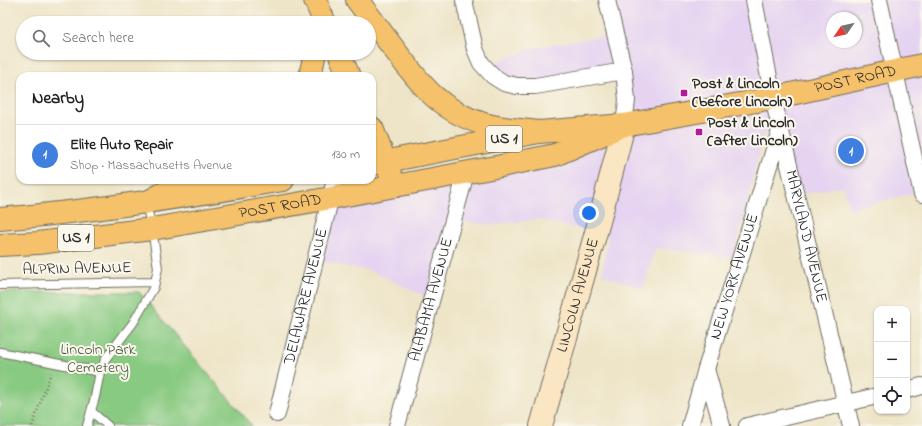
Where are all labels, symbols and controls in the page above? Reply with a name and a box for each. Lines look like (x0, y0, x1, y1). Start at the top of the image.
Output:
north arrow (826, 12, 862, 48)
search box (16, 16, 376, 60)
icon: search (30, 27, 52, 49)
text: Search here (62, 27, 134, 49)
street label: POST ROAD (812, 59, 899, 101)
place label: Post & Lincoln (before Lincoln) (691, 72, 793, 114)
text: Nearby (32, 86, 84, 111)
marker: Post & Lincoln (before Lincoln) (679, 88, 689, 98)
place label: Post & Lincoln (after Lincoln) (706, 111, 798, 153)
road number: US 1 (486, 126, 522, 152)
marker: Post & Lincoln (after Lincoln) (694, 127, 704, 137)
text: Elite Auto Repair (70, 134, 173, 156)
pin: 1 (838, 136, 864, 166)
text: 1 (43, 145, 47, 164)
text: 130 m (332, 145, 360, 164)
text: Shop · Massachusetts Avenue (70, 156, 232, 175)
street label: MARYLAND AVENUE (778, 167, 833, 305)
street label: POST ROAD (237, 188, 323, 226)
your location (579, 203, 599, 223)
street label: NEW YORK AVENUE (704, 210, 766, 343)
road number: US 1 (58, 225, 94, 251)
street label: DELAWARE AVENUE (277, 226, 335, 368)
street label: ALABAMA AVENUE (403, 235, 460, 364)
street label: LINCOLN AVENUE (550, 235, 606, 355)
street label: ALPRIN AVENUE (22, 256, 132, 282)
map controls (874, 306, 910, 414)
button: + (874, 306, 910, 342)
park label: Lincoln Park Cemetery (60, 338, 137, 380)
button: − (874, 342, 910, 378)
button: locate (874, 378, 910, 414)

